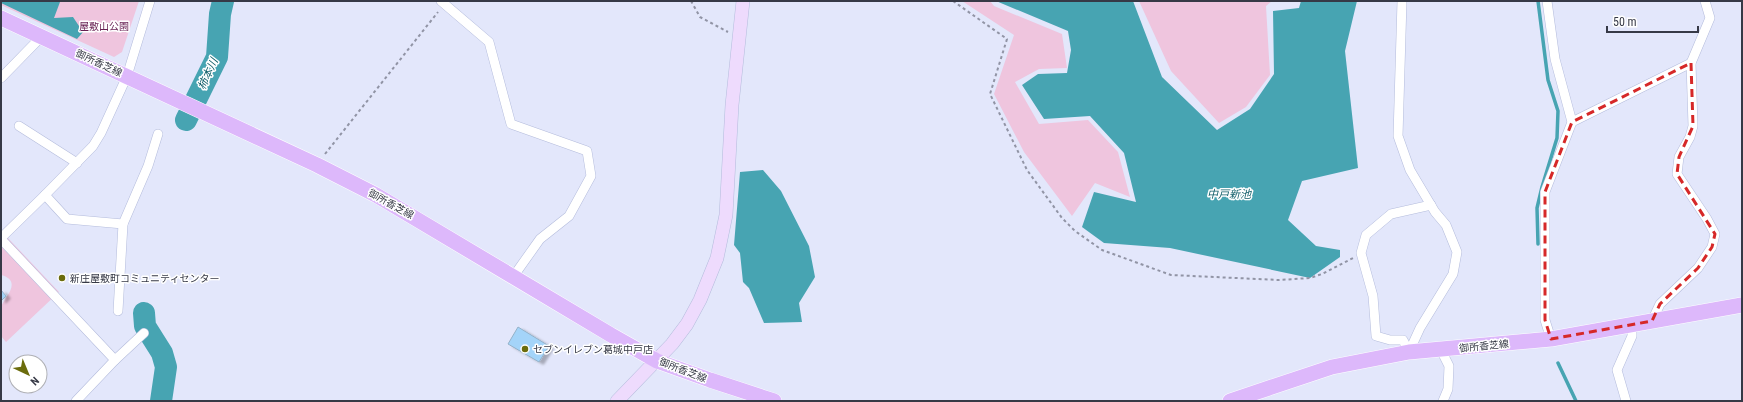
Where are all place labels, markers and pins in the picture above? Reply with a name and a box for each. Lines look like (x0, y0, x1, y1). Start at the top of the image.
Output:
marker: 新庄屋敷町コミュニティセンター (57, 273, 67, 283)
place label: 新庄屋敷町コミュニティセンター (70, 273, 219, 284)
marker: セブンイレブン葛城中戸店 (520, 344, 530, 354)
place label: セブンイレブン葛城中戸店 (533, 344, 653, 355)

